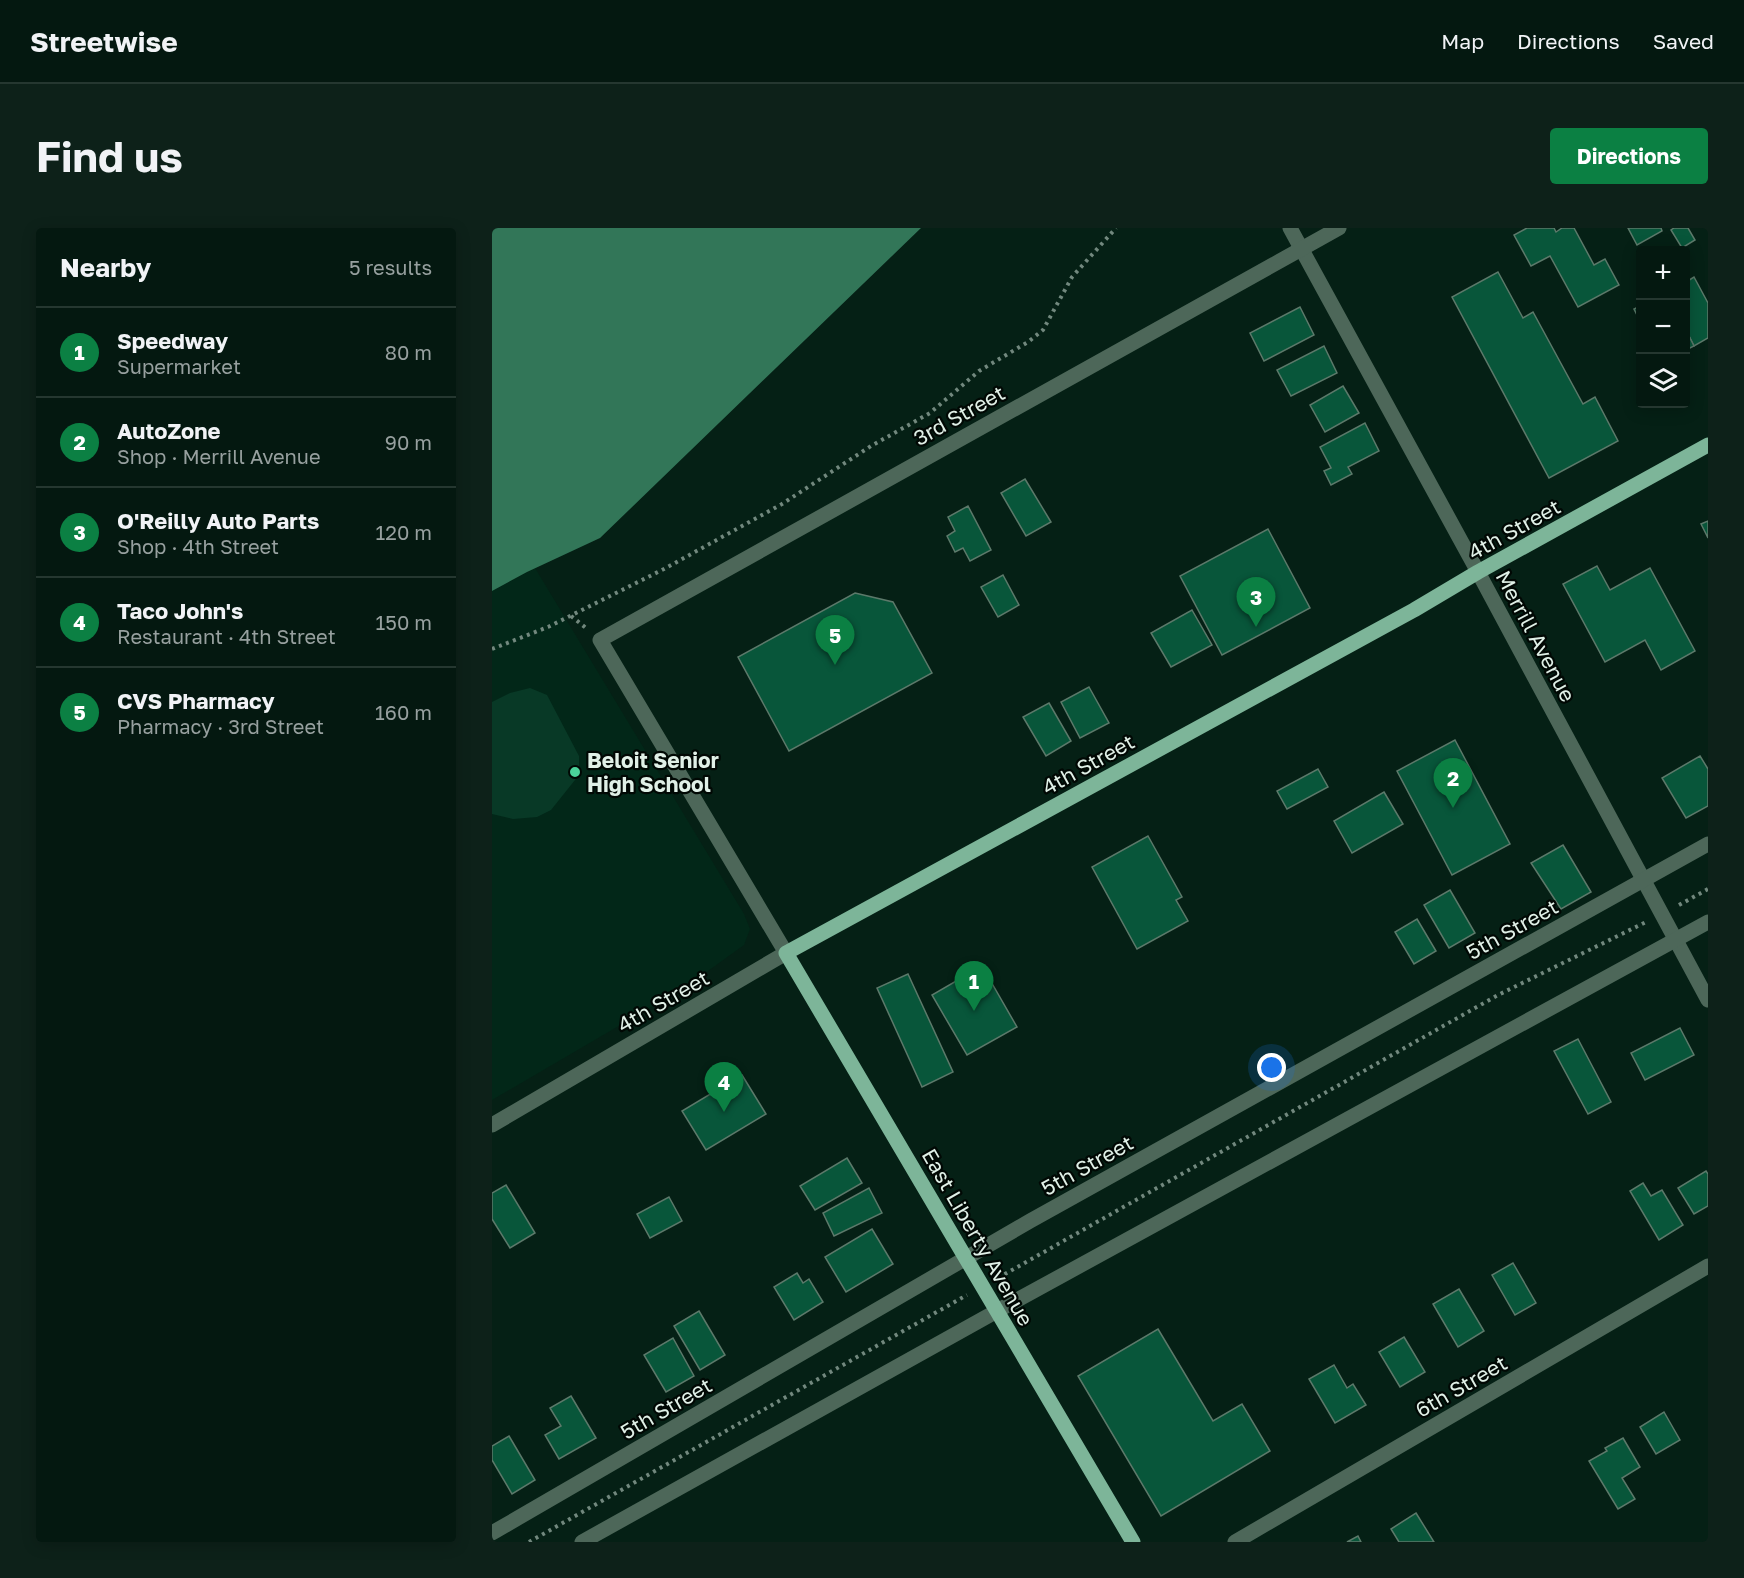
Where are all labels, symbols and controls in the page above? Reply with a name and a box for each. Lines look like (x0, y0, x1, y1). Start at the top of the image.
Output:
text: Streetwise (30, 25, 178, 58)
text: Map (1441, 28, 1484, 54)
text: Directions (1517, 28, 1620, 54)
text: Saved (1653, 28, 1714, 54)
button: Directions (1550, 128, 1708, 184)
text: Find us (36, 131, 183, 181)
map controls (1636, 246, 1690, 408)
button: + (1636, 246, 1690, 300)
text: Nearby (60, 252, 151, 283)
text: 5 results (349, 255, 432, 279)
button: − (1636, 300, 1690, 354)
text: Speedway (117, 327, 228, 354)
text: 1 (74, 340, 85, 364)
text: 80 m (385, 340, 432, 364)
text: Supermarket (117, 354, 241, 378)
button: layers (1636, 354, 1690, 408)
street label: 3rd Street (909, 379, 1009, 451)
text: AutoZone (117, 417, 221, 444)
text: 2 (73, 430, 86, 454)
text: 90 m (385, 430, 432, 454)
text: Shop · Merrill Avenue (117, 444, 321, 468)
street label: 4th Street (1463, 493, 1565, 565)
text: O'Reilly Auto Parts (117, 507, 319, 534)
text: 3 (73, 520, 86, 544)
text: 120 m (376, 520, 432, 544)
text: Shop · 4th Street (117, 534, 279, 558)
street label: Merrill Avenue (1490, 566, 1582, 706)
pin: 3 (1236, 578, 1275, 627)
text: Taco John's (117, 597, 243, 624)
text: 4 (73, 610, 86, 634)
text: 150 m (376, 610, 432, 634)
pin: 5 (816, 616, 854, 665)
text: Restaurant · 4th Street (117, 624, 336, 648)
text: CVS Pharmacy (117, 687, 275, 714)
text: 5 (73, 700, 86, 724)
text: 160 m (375, 700, 432, 724)
text: Pharmacy · 3rd Street (117, 714, 324, 738)
street label: 4th Street (1037, 728, 1139, 800)
place label: Beloit Senior High School (587, 747, 719, 797)
pin: 2 (1434, 758, 1472, 808)
marker: Beloit Senior High School (568, 765, 582, 779)
street label: 5th Street (1462, 893, 1562, 965)
pin: 1 (954, 962, 994, 1011)
street label: 4th Street (613, 964, 713, 1038)
your location (1257, 1053, 1286, 1082)
pin: 4 (704, 1062, 744, 1112)
street label: 5th Street (1037, 1129, 1137, 1201)
street label: East Liberty Avenue (917, 1144, 1039, 1330)
street label: 6th Street (1411, 1349, 1511, 1423)
street label: 5th Street (616, 1372, 716, 1444)

